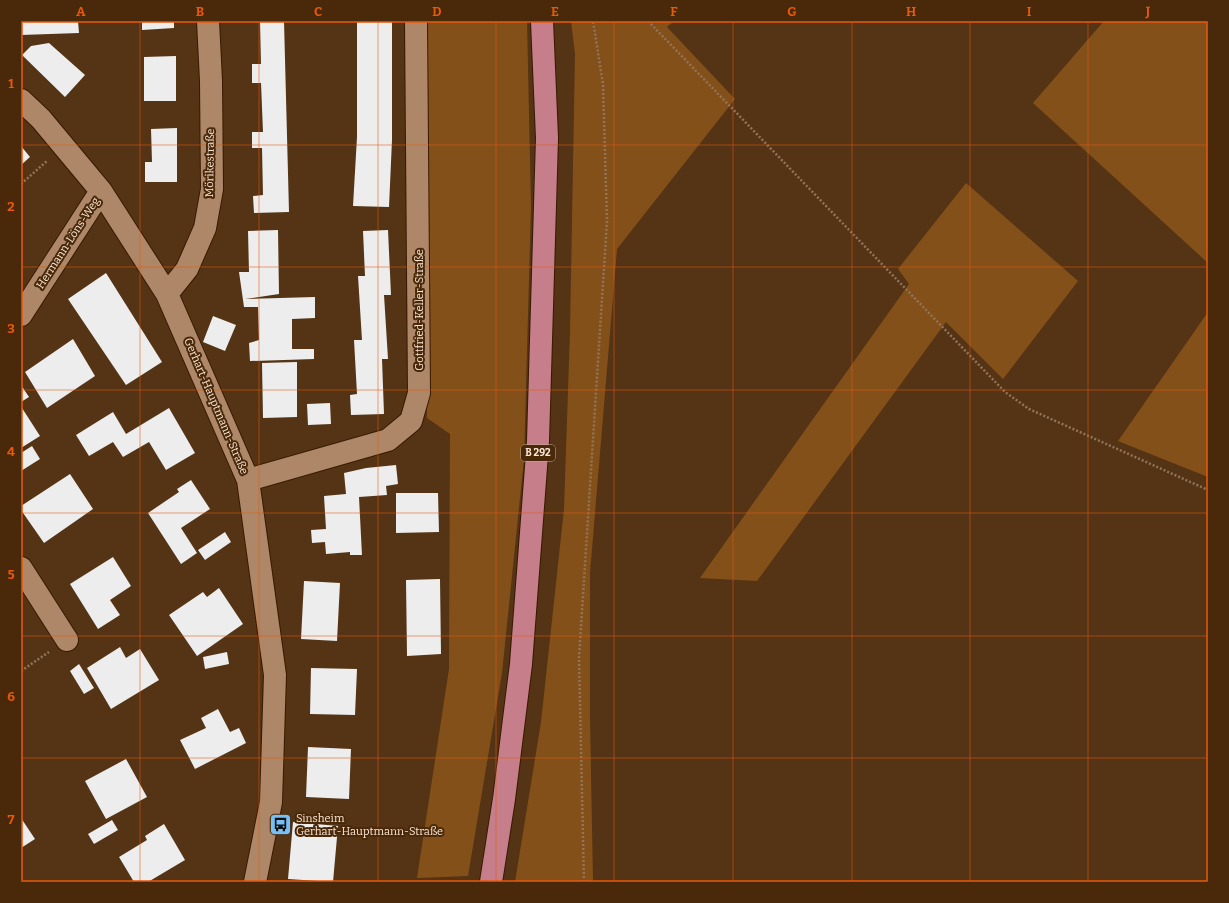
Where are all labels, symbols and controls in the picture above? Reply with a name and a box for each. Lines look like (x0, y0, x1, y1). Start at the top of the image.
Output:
text: A (76, 4, 86, 19)
text: B (196, 4, 204, 19)
text: C (314, 4, 322, 19)
text: D (432, 4, 442, 19)
text: E (551, 4, 559, 19)
text: F (670, 4, 678, 19)
text: G (787, 4, 797, 19)
text: H (906, 4, 916, 19)
text: I (1027, 4, 1032, 19)
text: J (1145, 4, 1151, 19)
text: 1 (8, 76, 14, 91)
street label: Mörikestraße (203, 129, 217, 197)
street label: Hermann-Löns-Weg (34, 195, 102, 291)
text: 2 (7, 199, 15, 214)
street label: Gottfried-Keller-Straße (413, 249, 426, 371)
text: 3 (7, 321, 15, 336)
street label: Gerhart-Hauptmann-Straße (181, 336, 251, 476)
text: 4 (7, 444, 15, 459)
road number: B 292 (521, 445, 555, 461)
text: 5 (7, 567, 15, 582)
text: 6 (7, 689, 15, 704)
bus stop icon: Sinsheim Gerhart-Hauptmann-Straße (268, 811, 294, 837)
text: 7 (8, 812, 15, 827)
place label: Sinsheim Gerhart-Hauptmann-Straße (296, 812, 443, 838)

